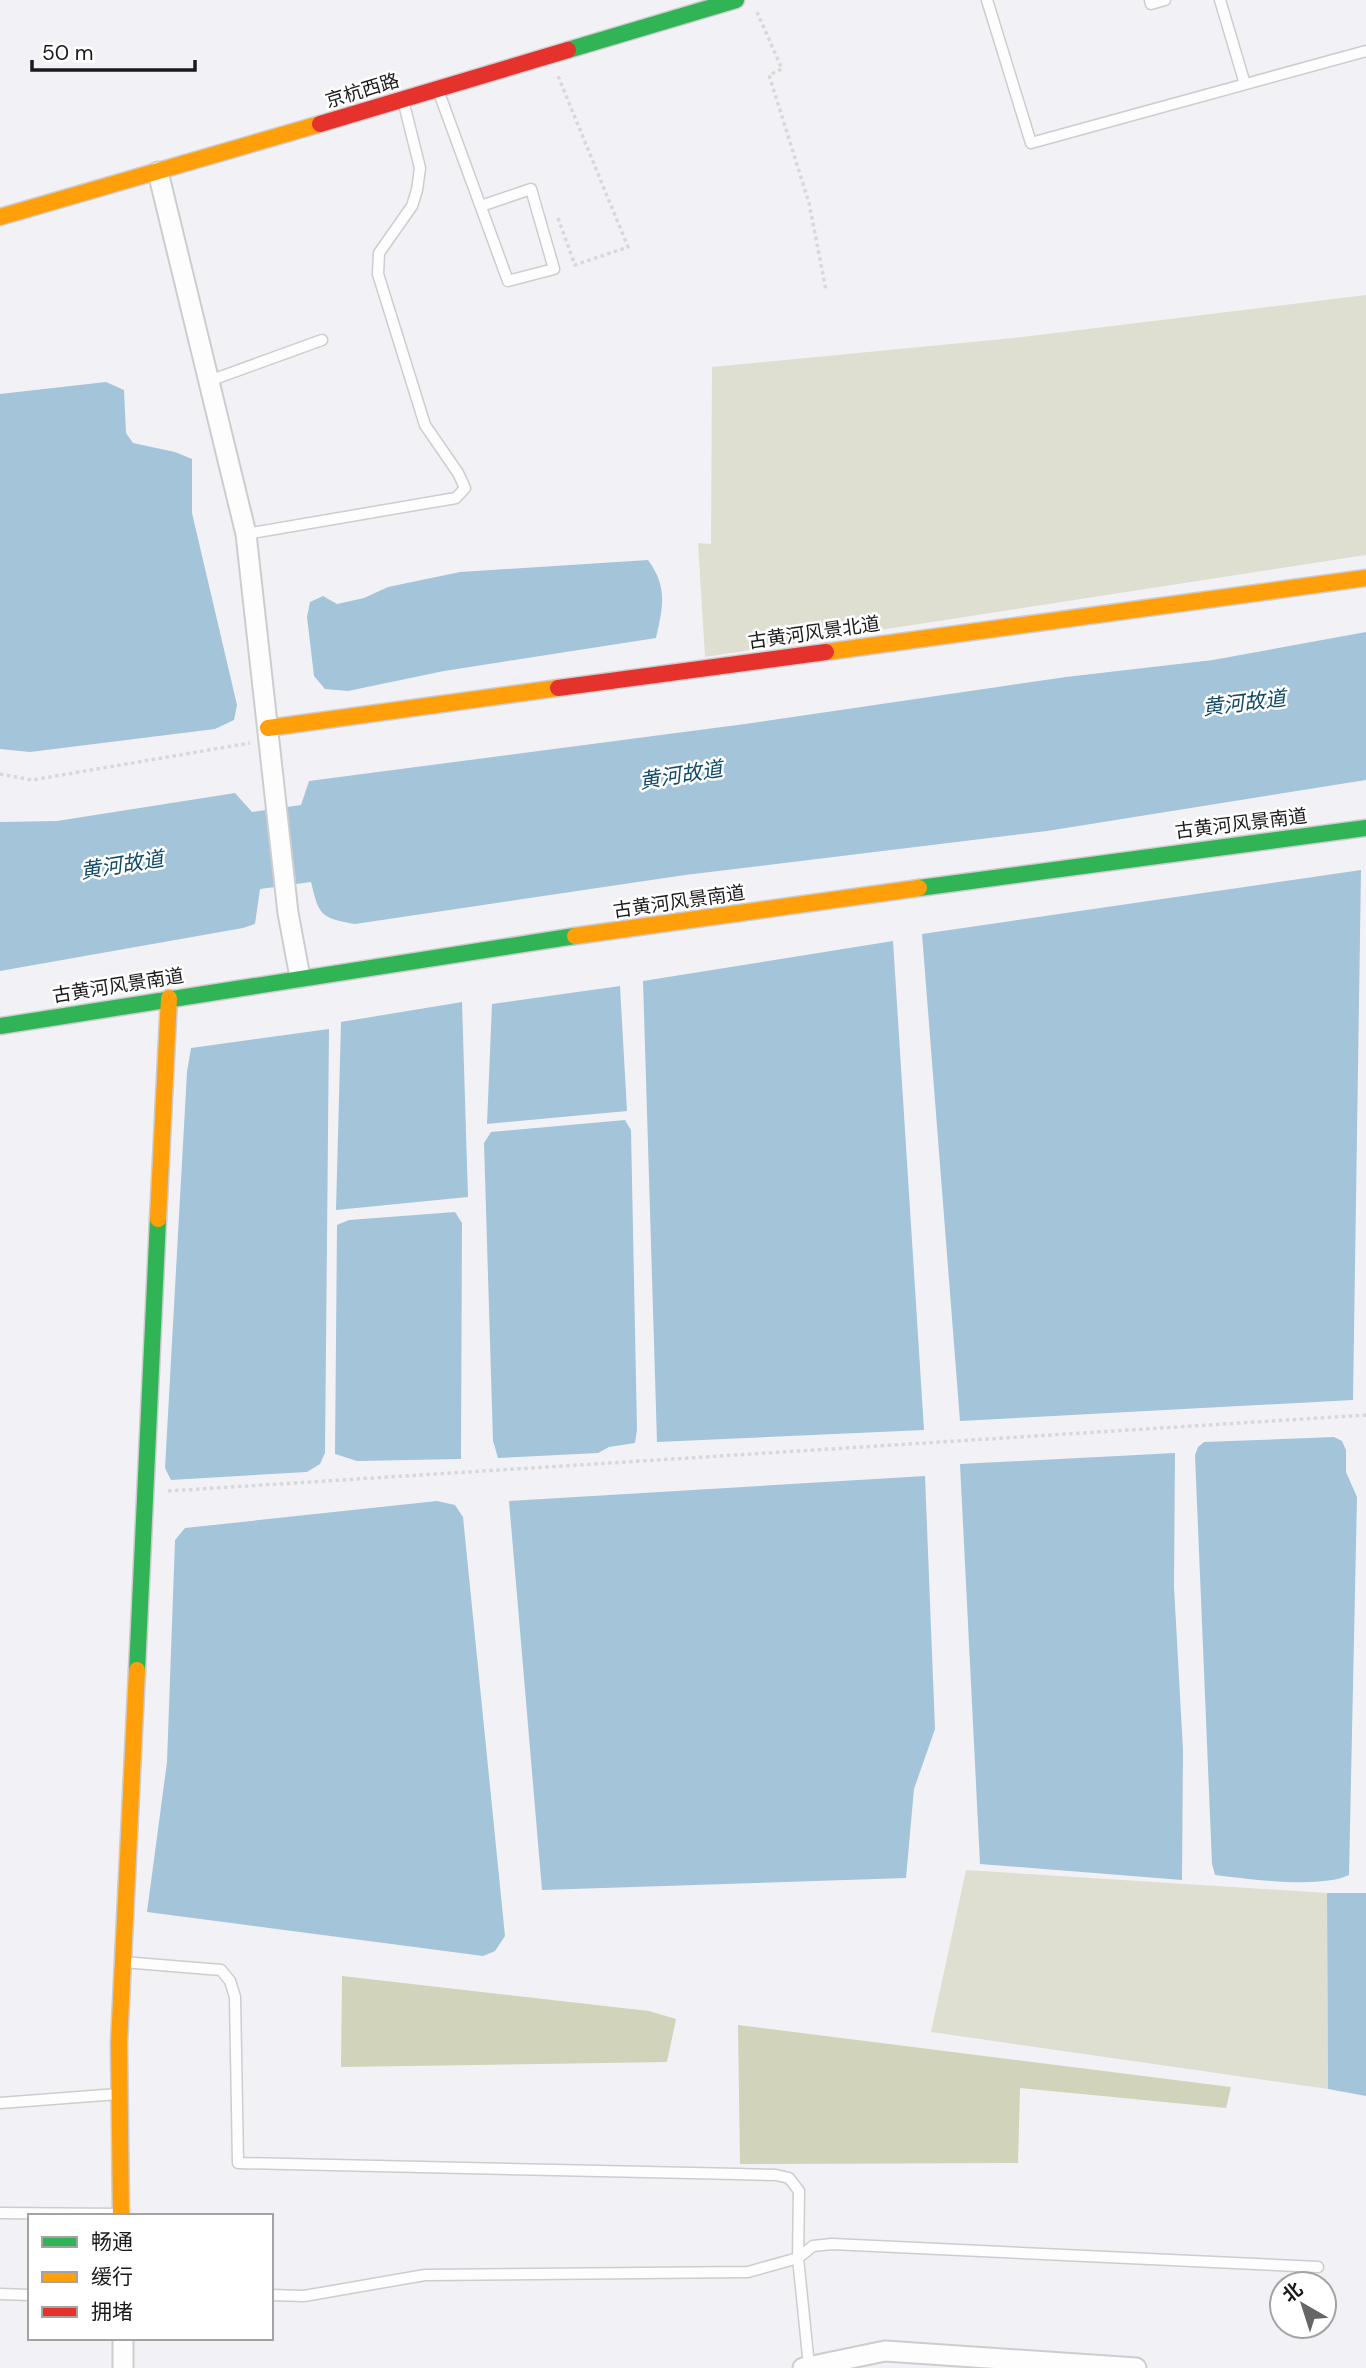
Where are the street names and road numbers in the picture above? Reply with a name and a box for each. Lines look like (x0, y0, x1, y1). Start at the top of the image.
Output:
street label: 京杭西路 (322, 67, 402, 114)
street label: 古黄河风景北道 (746, 611, 882, 654)
street label: 古黄河风景南道 (1174, 803, 1309, 844)
street label: 古黄河风景南道 (611, 880, 747, 923)
street label: 古黄河风景南道 (50, 963, 186, 1008)

